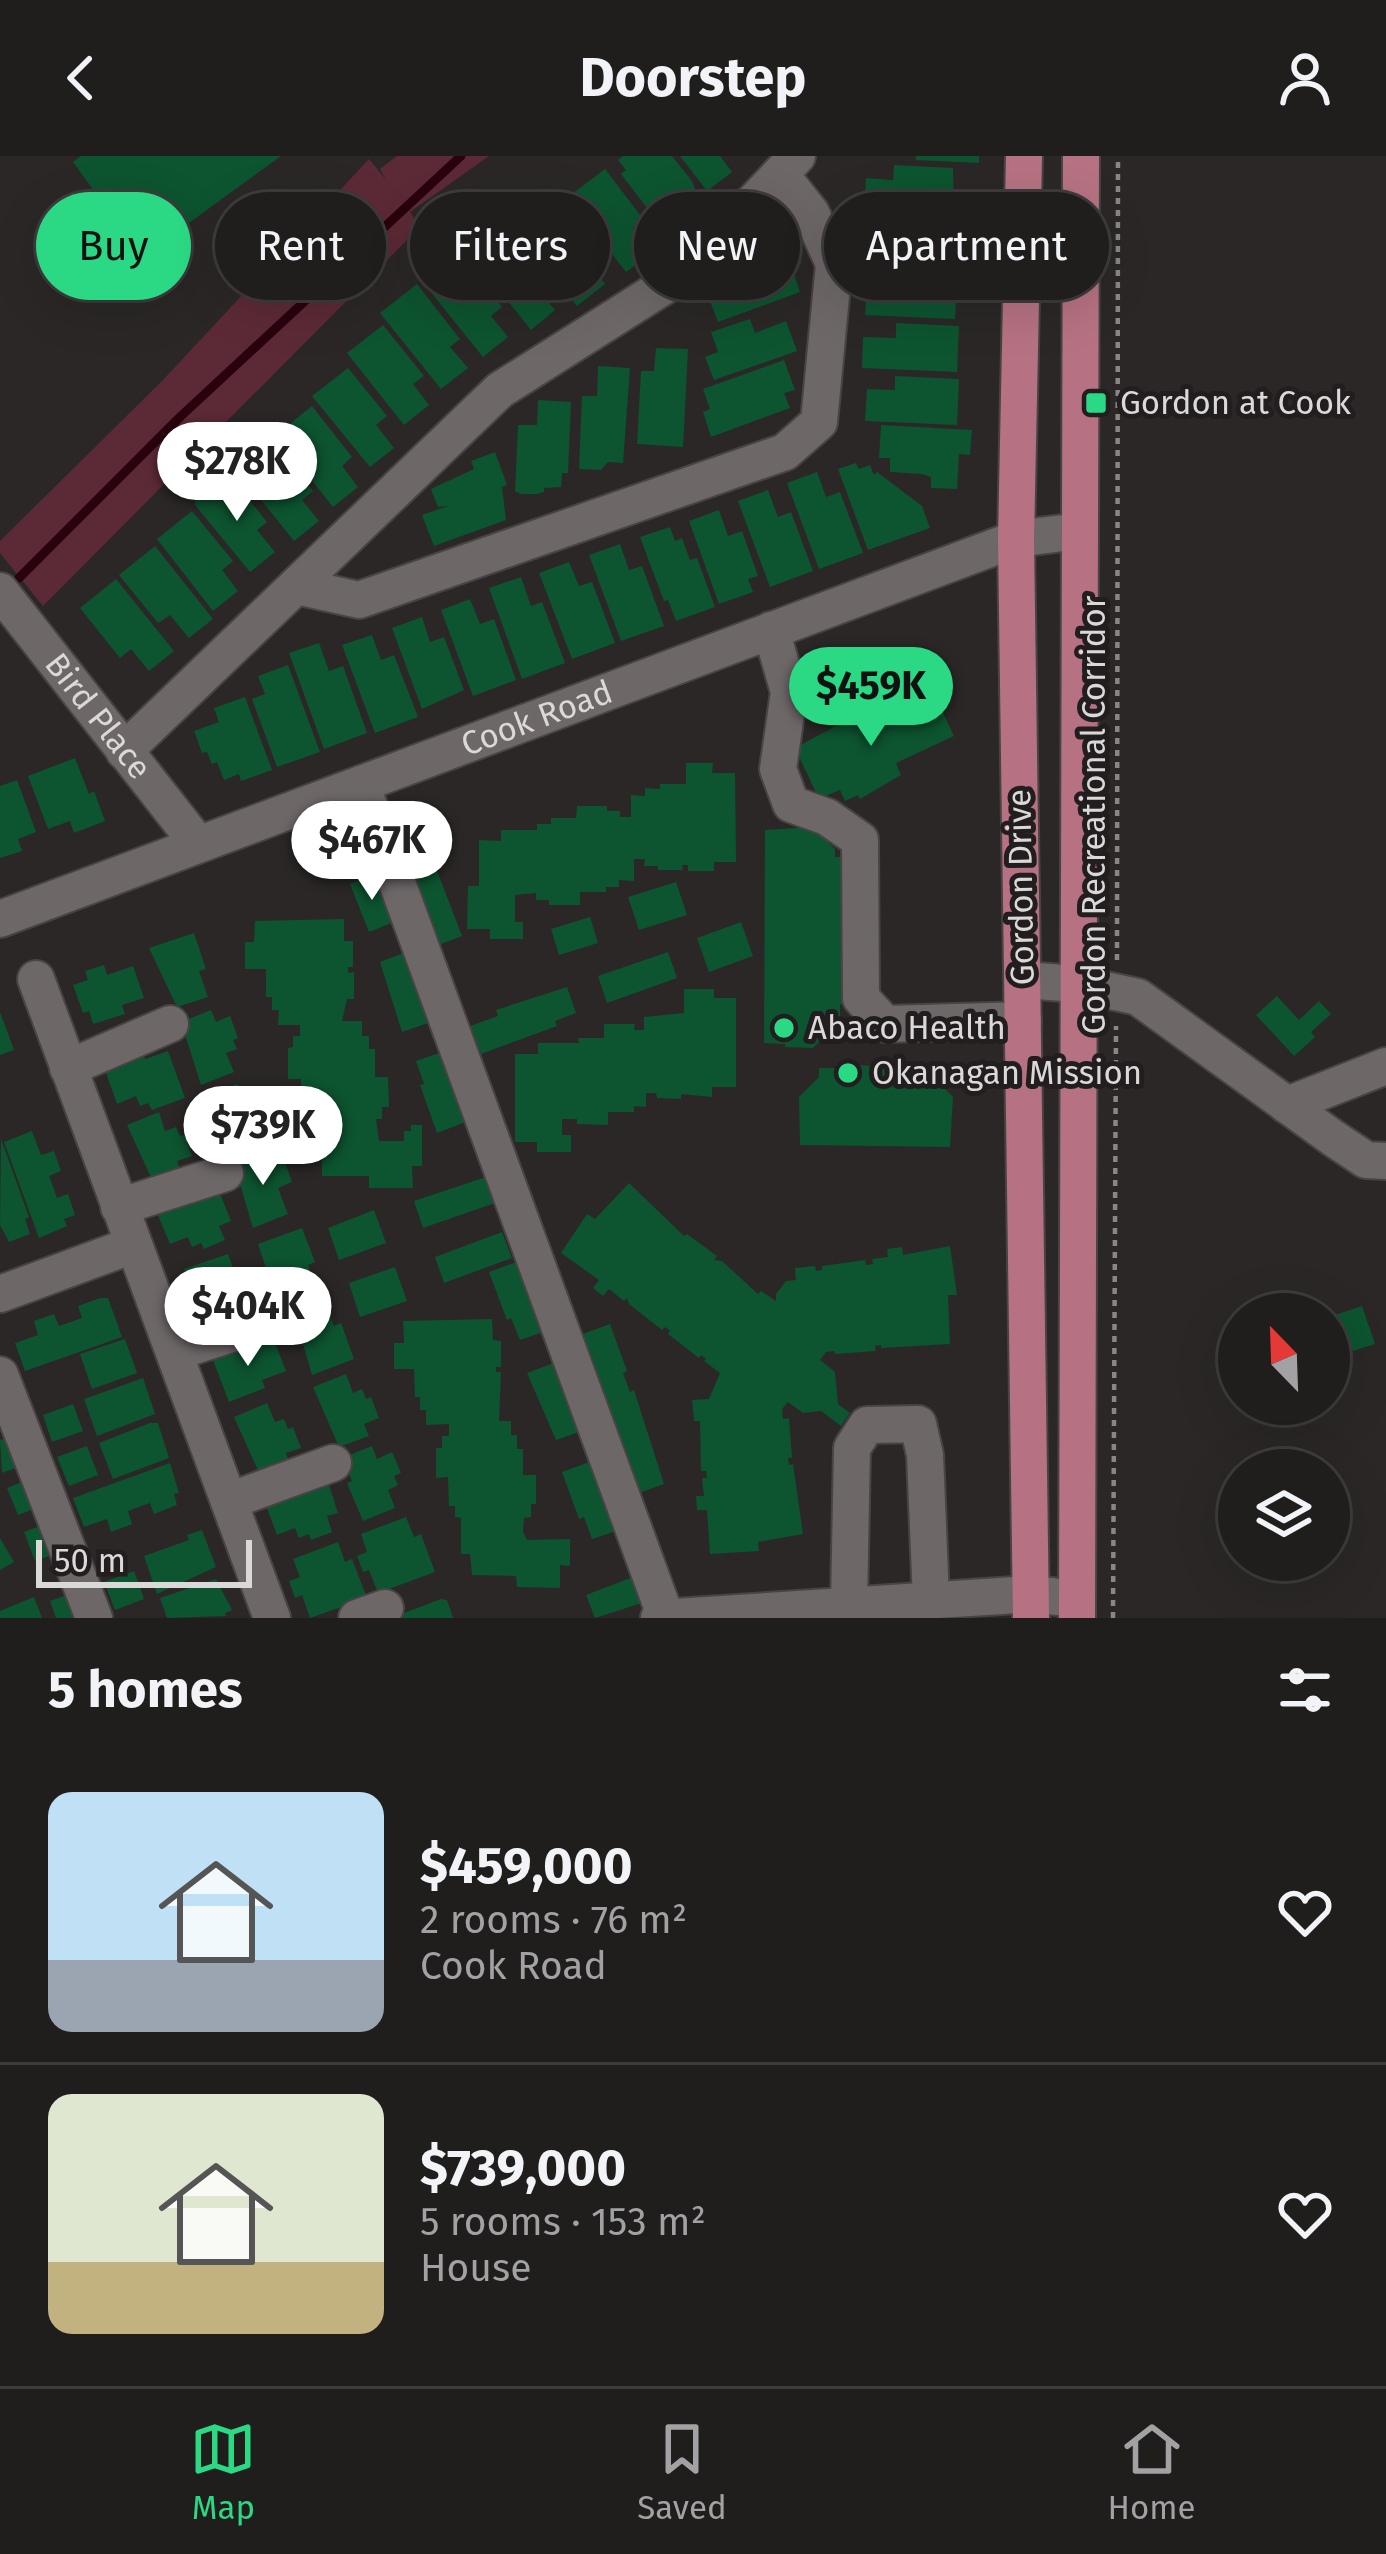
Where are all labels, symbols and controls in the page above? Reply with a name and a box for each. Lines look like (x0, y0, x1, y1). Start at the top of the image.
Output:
icon: back (48, 45, 114, 111)
icon: person (1272, 45, 1338, 111)
text: Doorstep (579, 46, 807, 110)
chip: Buy (36, 192, 191, 300)
chip: Rent (215, 192, 386, 300)
chip: Filters (410, 192, 610, 300)
chip: New (634, 192, 800, 300)
chip: Apartment (824, 192, 1109, 300)
place label: Gordon at Cook (1120, 383, 1351, 423)
marker: Gordon at Cook (1083, 390, 1109, 416)
pin: $278K (153, 422, 321, 524)
text: $278K (184, 438, 290, 484)
street label: Gordon Recreational Corridor (1074, 595, 1114, 1035)
street label: Bird Place (36, 645, 160, 787)
pin: $459K (787, 647, 955, 749)
text: $459K (816, 663, 926, 709)
street label: Cook Road (456, 672, 618, 765)
street label: Gordon Drive (999, 789, 1043, 985)
pin: $467K (288, 801, 456, 903)
text: $467K (318, 817, 426, 863)
place label: Abaco Health (808, 1008, 1006, 1048)
marker: Abaco Health (771, 1015, 797, 1041)
place label: Okanagan Mission (872, 1053, 1142, 1093)
marker: Okanagan Mission (835, 1060, 861, 1086)
pin: $739K (179, 1086, 347, 1188)
text: $739K (211, 1102, 316, 1148)
pin: $404K (164, 1267, 332, 1369)
text: $404K (192, 1283, 304, 1329)
north arrow (1218, 1293, 1350, 1425)
map controls (1218, 1293, 1350, 1581)
button: layers (1218, 1449, 1350, 1581)
scale bar (36, 1534, 252, 1587)
text: 50 m (54, 1541, 126, 1581)
icon: filters (1272, 1657, 1338, 1723)
text: 5 homes (48, 1659, 243, 1721)
text: $459,000 (420, 1835, 632, 1897)
icon: home (144, 1840, 288, 1984)
icon: heart (1272, 1879, 1338, 1945)
text: 2 rooms · 76 m² (420, 1897, 687, 1943)
text: Cook Road (420, 1943, 607, 1989)
text: $739,000 (420, 2137, 626, 2199)
icon: home (144, 2142, 288, 2286)
icon: heart (1272, 2181, 1338, 2247)
text: 5 rooms · 153 m² (420, 2199, 706, 2245)
text: House (420, 2245, 531, 2291)
tab: Map (190, 2416, 256, 2528)
tab: Saved (637, 2416, 727, 2528)
tab: Home (1108, 2416, 1196, 2528)

